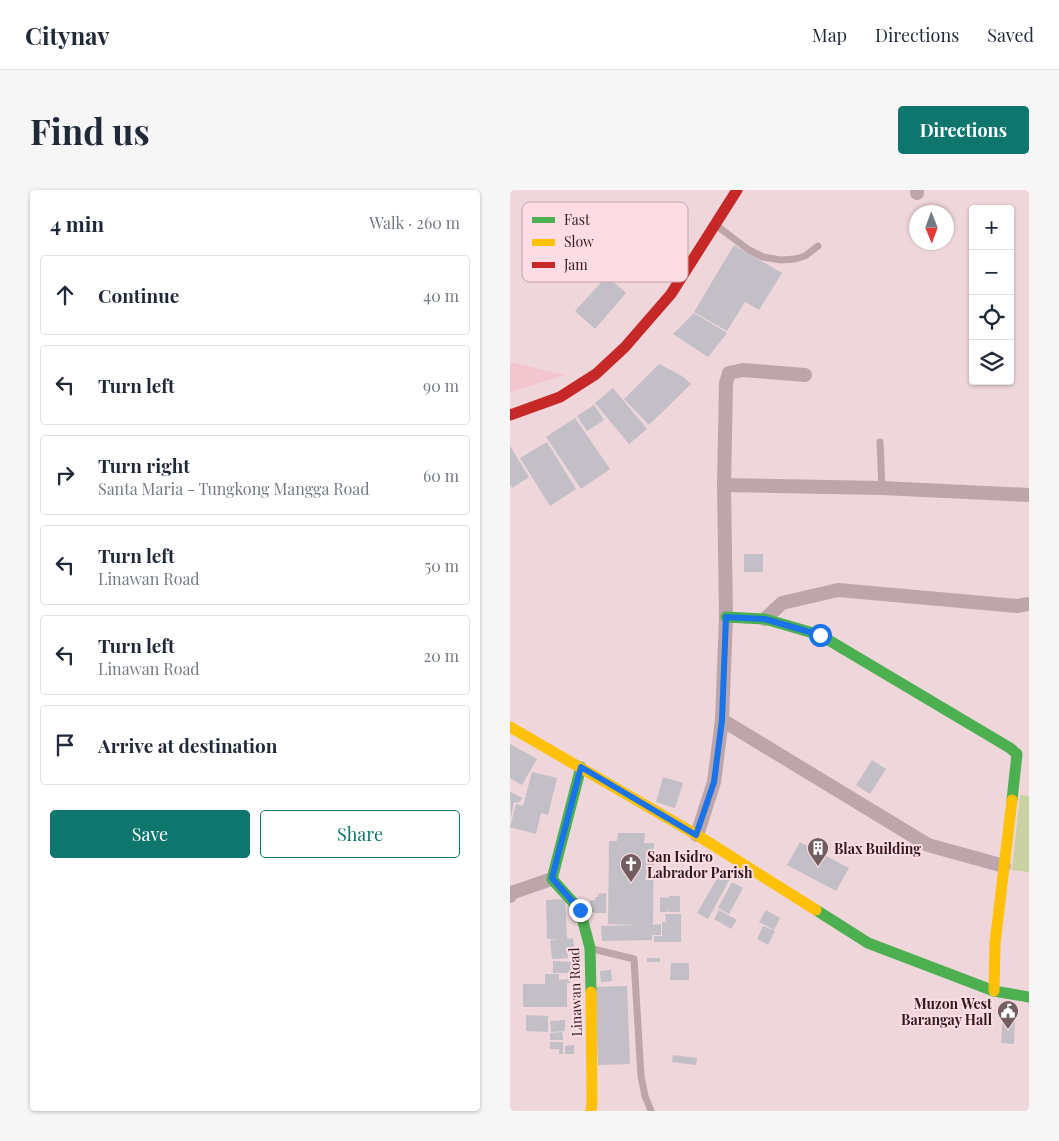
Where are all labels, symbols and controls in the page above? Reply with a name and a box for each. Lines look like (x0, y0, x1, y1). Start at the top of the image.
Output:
text: Citynav (25, 19, 110, 51)
text: Map (812, 23, 847, 47)
text: Directions (875, 23, 959, 47)
text: Saved (987, 23, 1034, 47)
button: Directions (898, 106, 1029, 154)
text: Find us (30, 107, 150, 154)
legend (522, 202, 688, 282)
north arrow (909, 205, 954, 250)
map controls (969, 205, 1014, 385)
button: + (969, 205, 1014, 250)
text: 4 min (50, 209, 104, 237)
text: Fast (564, 210, 591, 229)
text: Walk · 260 m (369, 212, 460, 233)
text: Slow (564, 232, 594, 251)
button: − (969, 250, 1014, 295)
text: Jam (563, 255, 588, 274)
icon: ahead (51, 281, 79, 309)
text: Continue (98, 282, 179, 308)
text: 40 m (423, 285, 459, 306)
button: locate (969, 295, 1014, 340)
button: layers (969, 340, 1014, 385)
icon: left (51, 371, 79, 399)
text: Turn left (98, 372, 175, 398)
text: 90 m (423, 375, 459, 396)
text: Turn right (98, 452, 190, 478)
icon: right (51, 461, 79, 489)
text: 60 m (423, 465, 459, 486)
text: Santa Maria - Tungkong Mangga Road (98, 478, 370, 499)
text: Turn left (98, 542, 175, 568)
icon: left (51, 551, 79, 579)
text: 50 m (425, 555, 459, 576)
text: Linawan Road (98, 568, 200, 589)
route start (809, 624, 832, 647)
text: Turn left (98, 632, 175, 658)
icon: left (51, 641, 79, 669)
text: 20 m (424, 645, 459, 666)
text: Linawan Road (98, 658, 200, 679)
icon: arrive (51, 731, 79, 759)
text: Arrive at destination (98, 732, 278, 758)
button: Save (50, 810, 250, 858)
button: Share (260, 810, 460, 858)
building icon: Blax Building (806, 836, 830, 867)
place label: Blax Building (834, 839, 921, 858)
place label: San Isidro Labrador Parish (647, 847, 753, 882)
church icon: San Isidro Labrador Parish (619, 852, 643, 883)
route end (569, 899, 592, 922)
street label: Linawan Road (564, 947, 586, 1037)
place label: Muzon West Barangay Hall (901, 994, 993, 1029)
public building icon: Muzon West Barangay Hall (996, 999, 1020, 1030)

